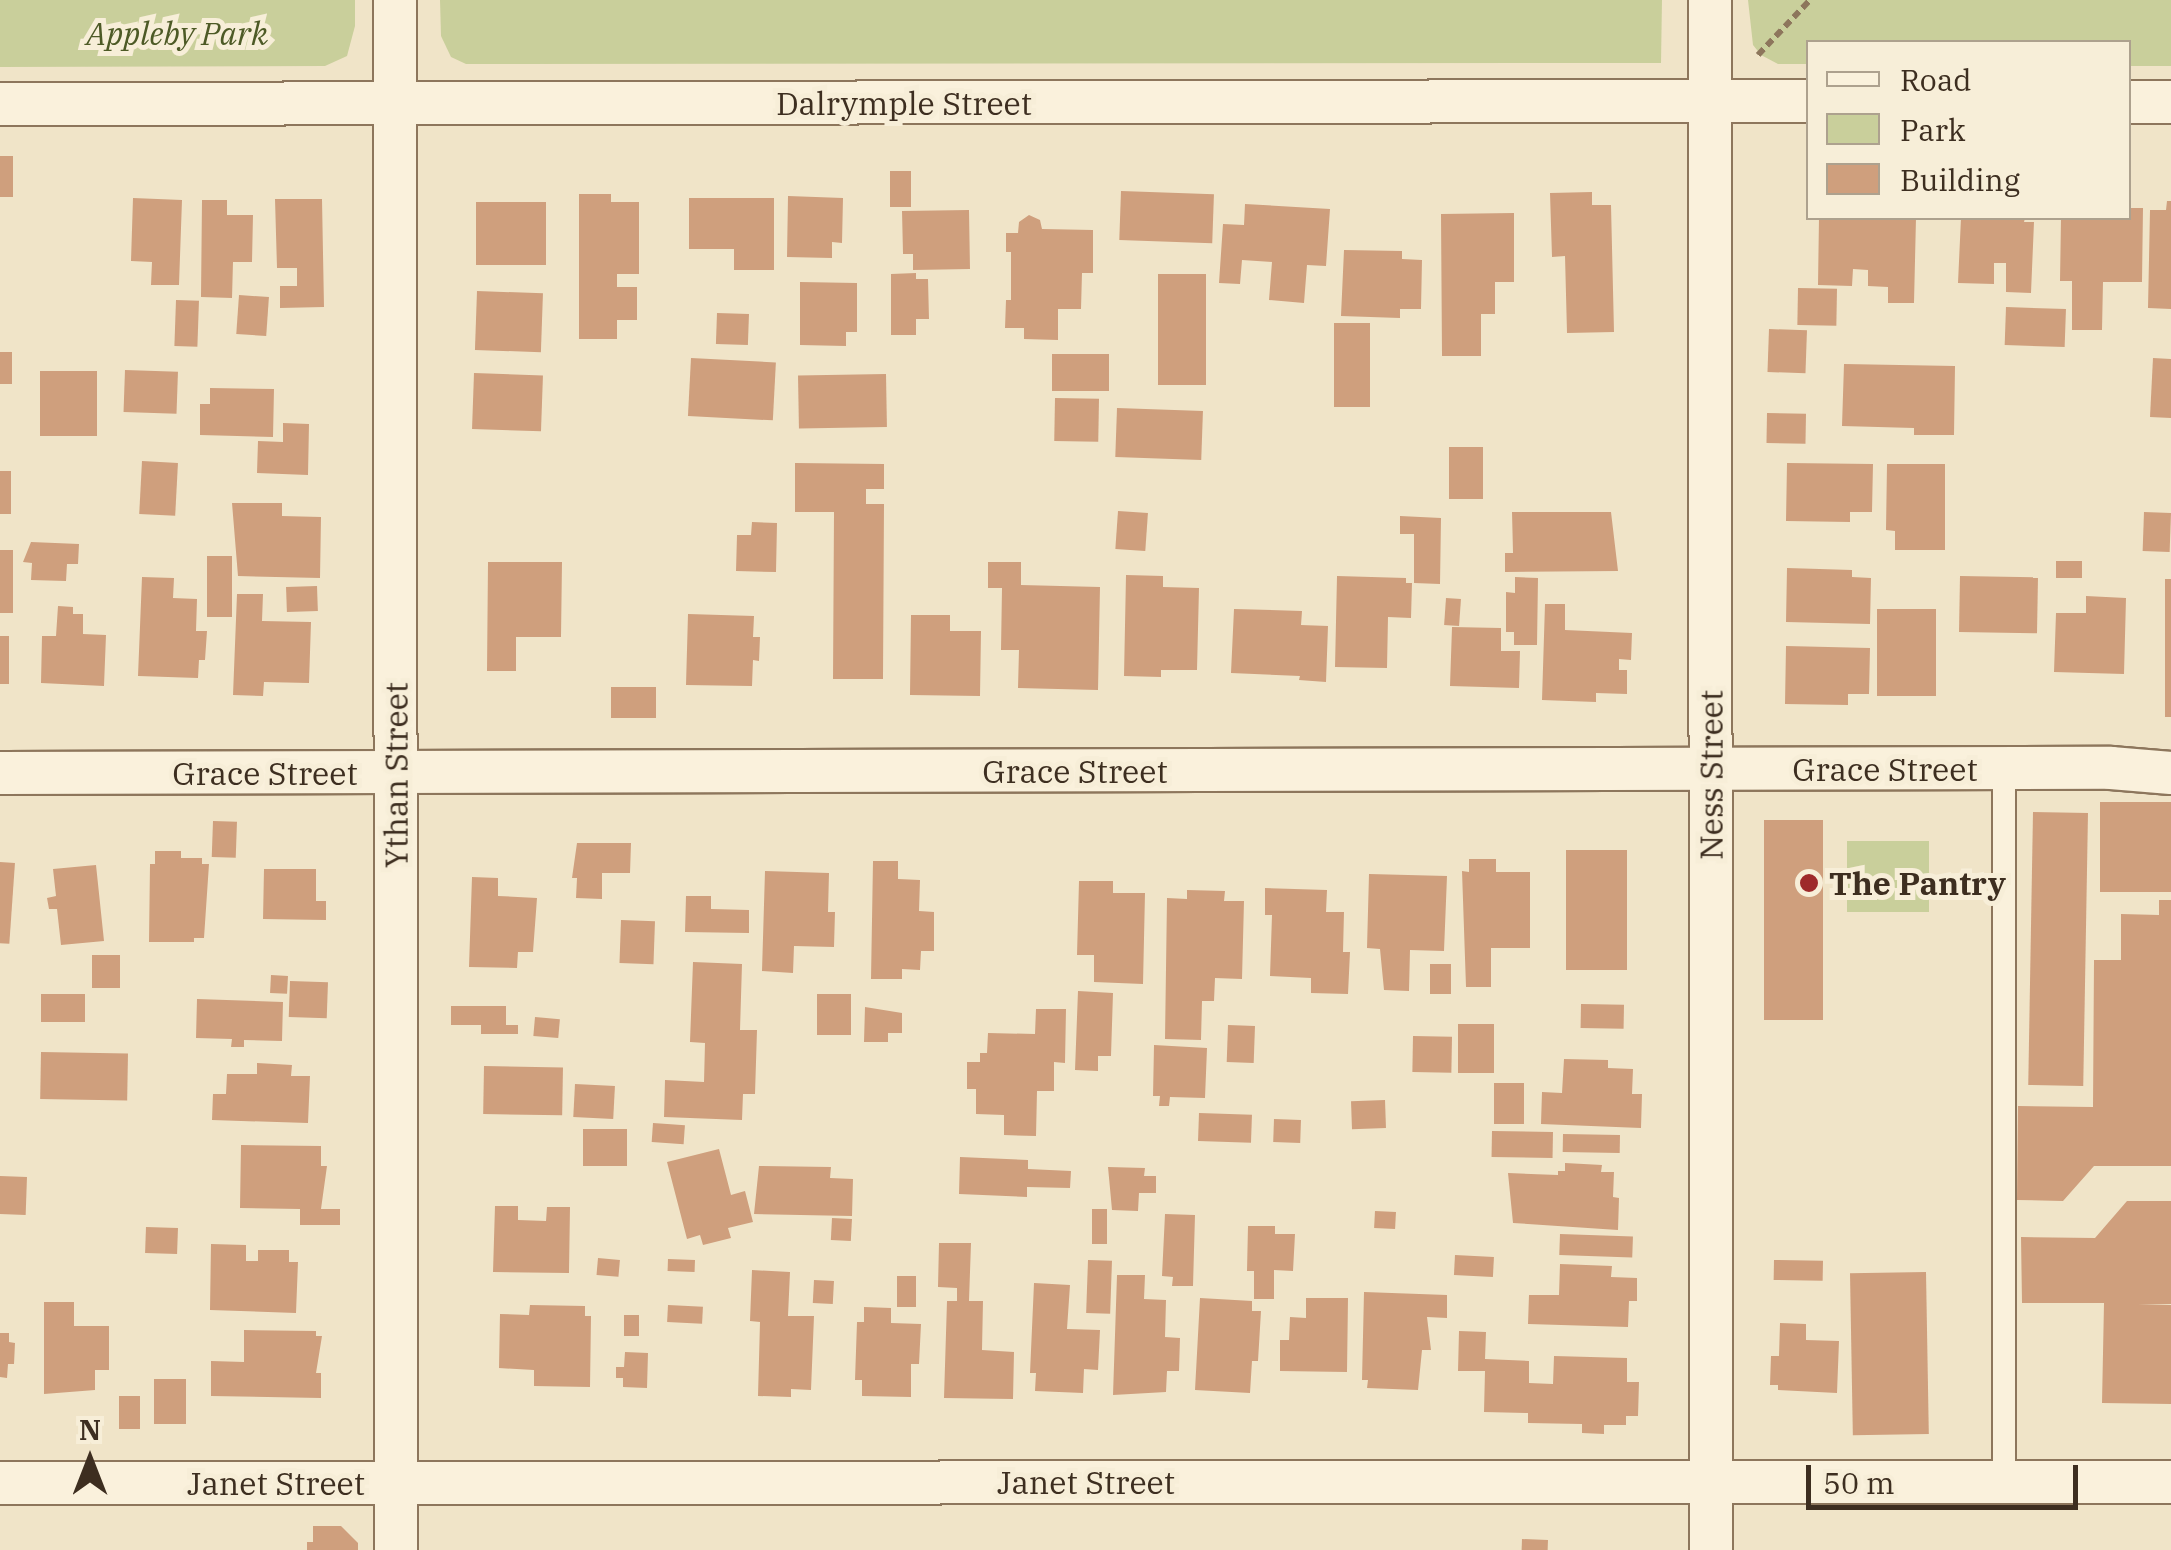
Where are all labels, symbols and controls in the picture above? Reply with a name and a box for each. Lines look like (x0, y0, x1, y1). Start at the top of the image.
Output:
park label: Appleby Park (86, 14, 268, 52)
legend (1806, 40, 2131, 220)
text: Road (1900, 60, 1972, 99)
street label: Dalrymple Street (776, 84, 1032, 122)
text: Park (1900, 110, 1966, 149)
text: Building (1900, 160, 2020, 199)
street label: Ythan Street (377, 682, 415, 868)
street label: Ness Street (1692, 690, 1730, 860)
street label: Grace Street (1792, 750, 1978, 788)
street label: Grace Street (982, 752, 1168, 790)
street label: Grace Street (172, 754, 358, 792)
place label: The Pantry (1829, 864, 2006, 902)
marker: The Pantry (1798, 872, 1820, 894)
north arrow (40, 1410, 140, 1510)
text: N (79, 1411, 101, 1448)
scale bar (1811, 1445, 2084, 1507)
street label: Janet Street (997, 1463, 1175, 1501)
text: 50 m (1823, 1463, 1895, 1502)
street label: Janet Street (187, 1464, 365, 1502)

